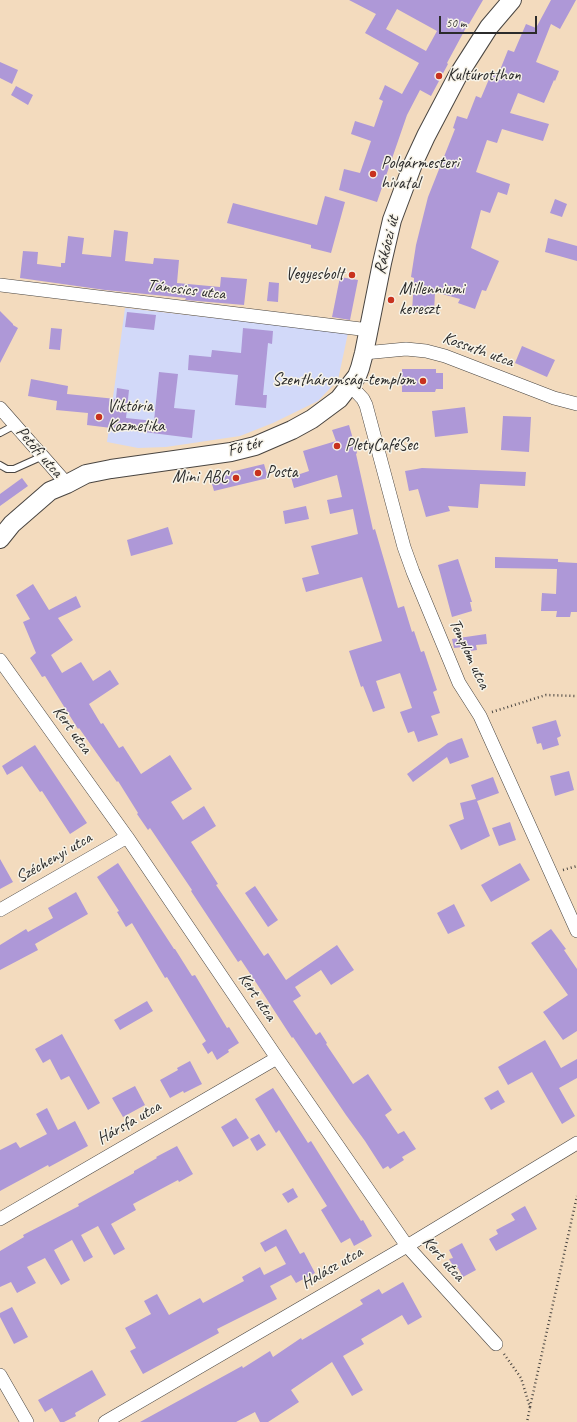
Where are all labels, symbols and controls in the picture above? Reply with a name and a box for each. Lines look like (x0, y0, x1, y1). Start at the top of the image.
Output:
scale bar (441, 8, 539, 34)
text: 50 m (446, 15, 466, 31)
place label: Kultúrotthon (447, 66, 521, 86)
marker: Kultúrotthon (434, 71, 444, 81)
place label: Polgármesteri hivatal (381, 154, 459, 194)
marker: Polgármesteri hivatal (368, 169, 378, 179)
street label: Rákóczi út (370, 214, 404, 276)
place label: Vegyesbolt (286, 265, 344, 285)
marker: Vegyesbolt (347, 270, 357, 280)
street label: Táncsics utca (146, 275, 226, 305)
place label: Millenniumi kereszt (399, 280, 464, 320)
marker: Millenniumi kereszt (386, 295, 396, 305)
street label: Kossuth utca (440, 328, 516, 372)
place label: Szentháromság-templom (272, 371, 415, 391)
marker: Szentháromság-templom (418, 376, 428, 386)
place label: Viktória Kozmetika (107, 397, 164, 437)
marker: Viktória Kozmetika (94, 412, 104, 422)
street label: Petőfi utca (11, 422, 67, 482)
street label: Fő tér (225, 432, 265, 462)
place label: PletyCaféSec (345, 436, 418, 456)
marker: PletyCaféSec (332, 441, 342, 451)
place label: Posta (266, 463, 298, 483)
place label: Mini ABC (172, 468, 228, 488)
marker: Posta (253, 468, 263, 478)
marker: Mini ABC (231, 473, 241, 483)
street label: Templom utca (444, 616, 494, 692)
street label: Kert utca (48, 702, 96, 758)
street label: Széchenyi utca (12, 828, 96, 888)
street label: Kert utca (233, 969, 281, 1025)
street label: Hársfa utca (94, 1097, 164, 1149)
street label: Kert utca (417, 1232, 469, 1286)
street label: Halász utca (298, 1242, 366, 1294)

